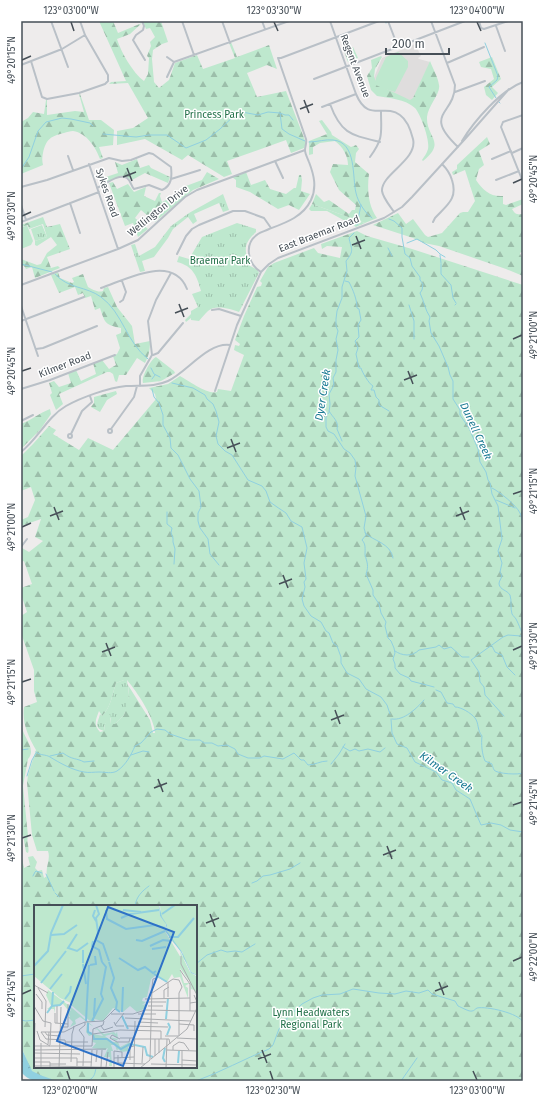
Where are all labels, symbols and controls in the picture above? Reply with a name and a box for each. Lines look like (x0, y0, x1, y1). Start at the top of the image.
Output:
text: 123°03'00"W (43, 5, 99, 17)
text: 123°03'30"W (247, 5, 302, 17)
text: 123°04'00"W (449, 5, 505, 17)
scale bar (386, 30, 449, 56)
street label: Regent Avenue (337, 33, 373, 99)
text: 49°20'15"N (6, 36, 18, 84)
text: 200 m (392, 37, 425, 51)
park label: Princess Park (184, 109, 245, 121)
text: 49°20'45"N (528, 155, 540, 203)
street label: Sykes Road (93, 167, 121, 219)
street label: Wellington Drive (125, 183, 191, 239)
text: 49°20'30"N (6, 191, 18, 241)
street label: East Braemar Road (277, 213, 361, 255)
park label: Braemar Park (190, 255, 251, 267)
text: 49°21'00"N (528, 311, 540, 359)
text: 49°20'45"N (6, 347, 18, 395)
street label: Kilmer Road (37, 349, 93, 380)
water label: Dyer Creek (312, 368, 334, 422)
water label: Dunell Creek (457, 400, 495, 462)
text: 49°21'15"N (528, 468, 540, 514)
text: 49°21'00"N (6, 503, 18, 551)
text: 49°21'30"N (528, 622, 540, 670)
text: 49°21'15"N (6, 659, 18, 705)
water label: Kilmer Creek (417, 749, 475, 795)
text: 49°21'45"N (528, 778, 540, 826)
text: 49°21'30"N (6, 814, 18, 862)
inset map (34, 905, 197, 1068)
text: 49°22'00"N (528, 932, 540, 982)
text: 49°21'45"N (6, 970, 18, 1018)
park label: Lynn Headwaters Regional Park (273, 1007, 350, 1031)
text: 123°02'00"W (42, 1085, 98, 1097)
text: 123°02'30"W (246, 1085, 301, 1097)
text: 123°03'00"W (449, 1085, 505, 1097)

